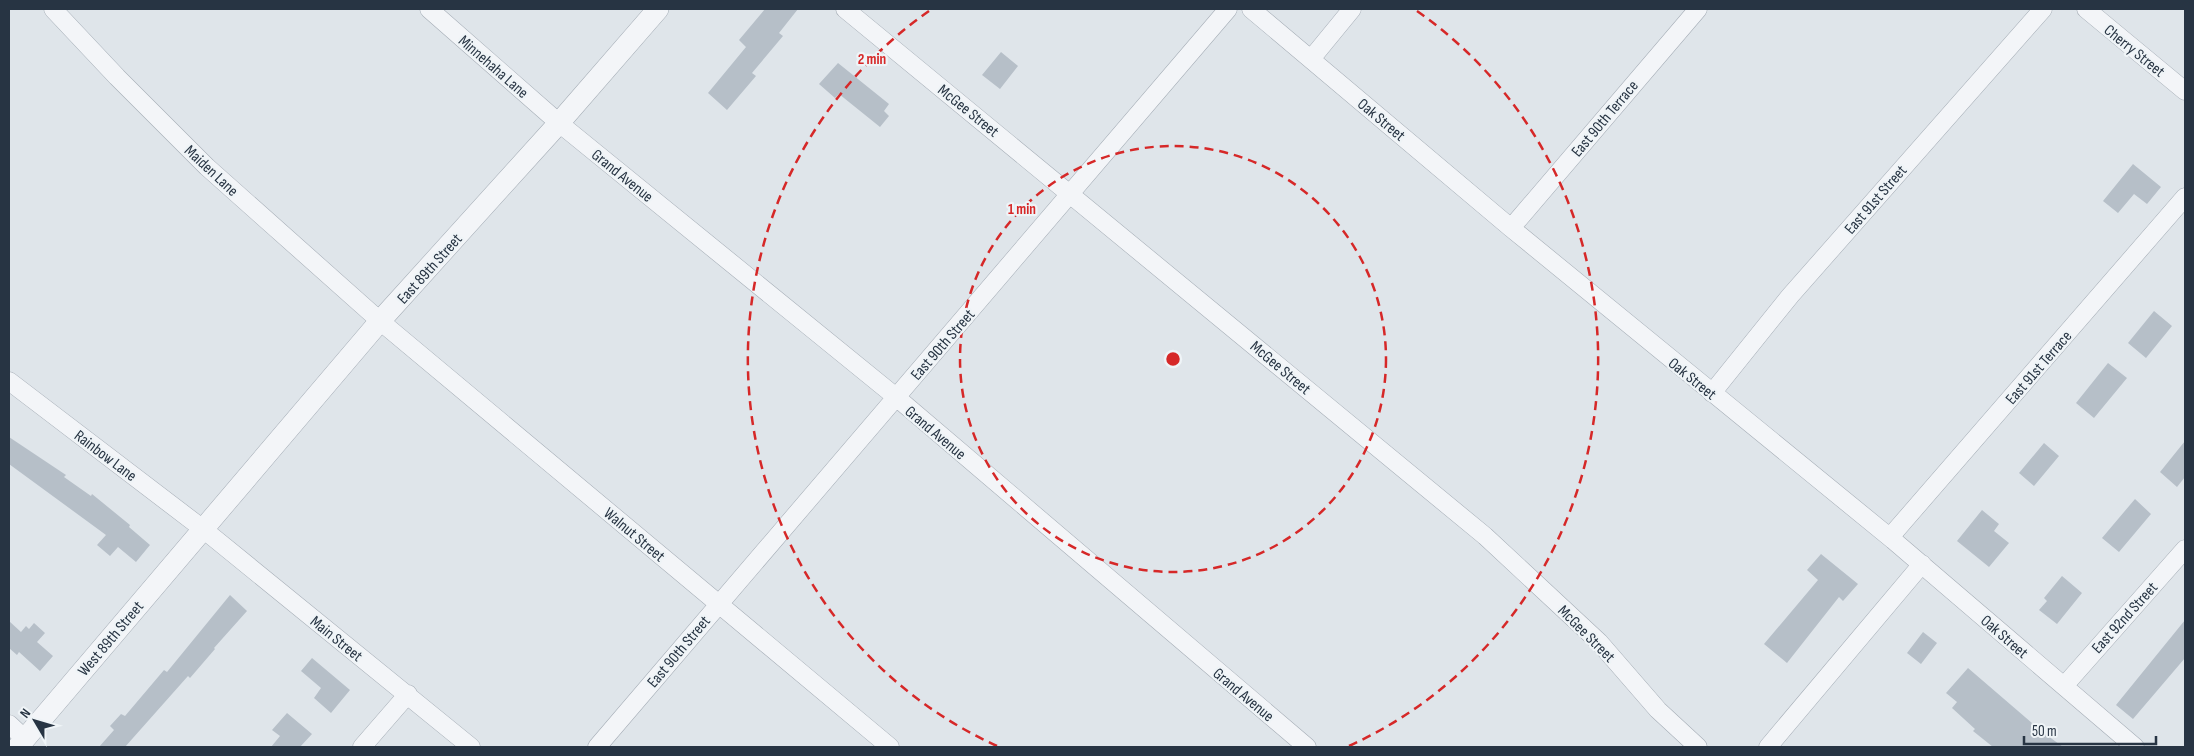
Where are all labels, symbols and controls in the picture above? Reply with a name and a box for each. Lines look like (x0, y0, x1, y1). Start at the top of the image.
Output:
street label: Cherry Street (2100, 21, 2168, 82)
street label: Minnehaha Lane (454, 32, 532, 103)
text: 2 min (858, 50, 886, 69)
street label: East 90th Terrace (1568, 77, 1643, 161)
street label: McGee Street (934, 81, 1003, 142)
street label: Oak Street (1353, 95, 1409, 146)
street label: Maiden Lane (180, 141, 242, 201)
street label: Grand Avenue (587, 146, 657, 207)
street label: East 91st Street (1841, 161, 1911, 238)
text: 1 min (1008, 200, 1036, 219)
street label: East 89th Street (394, 230, 467, 308)
street label: East 90th Street (907, 305, 979, 384)
street label: East 91st Terrace (2002, 327, 2076, 409)
street label: McGee Street (1246, 337, 1314, 399)
centre of rings (1164, 350, 1182, 368)
street label: Oak Street (1664, 354, 1720, 404)
street label: Grand Avenue (901, 402, 969, 464)
street label: Rainbow Lane (70, 427, 140, 486)
street label: Walnut Street (600, 504, 669, 566)
street label: East 92nd Street (2088, 578, 2162, 658)
street label: West 89th Street (74, 598, 148, 680)
street label: McGee Street (1553, 602, 1619, 667)
street label: Oak Street (1977, 611, 2032, 663)
street label: Main Street (306, 612, 366, 666)
street label: East 90th Street (644, 612, 715, 692)
street label: Grand Avenue (1209, 664, 1277, 726)
north arrow (10, 696, 60, 746)
text: N (16, 705, 34, 721)
scale bar (2024, 714, 2156, 746)
text: 50 m (2032, 722, 2057, 741)

